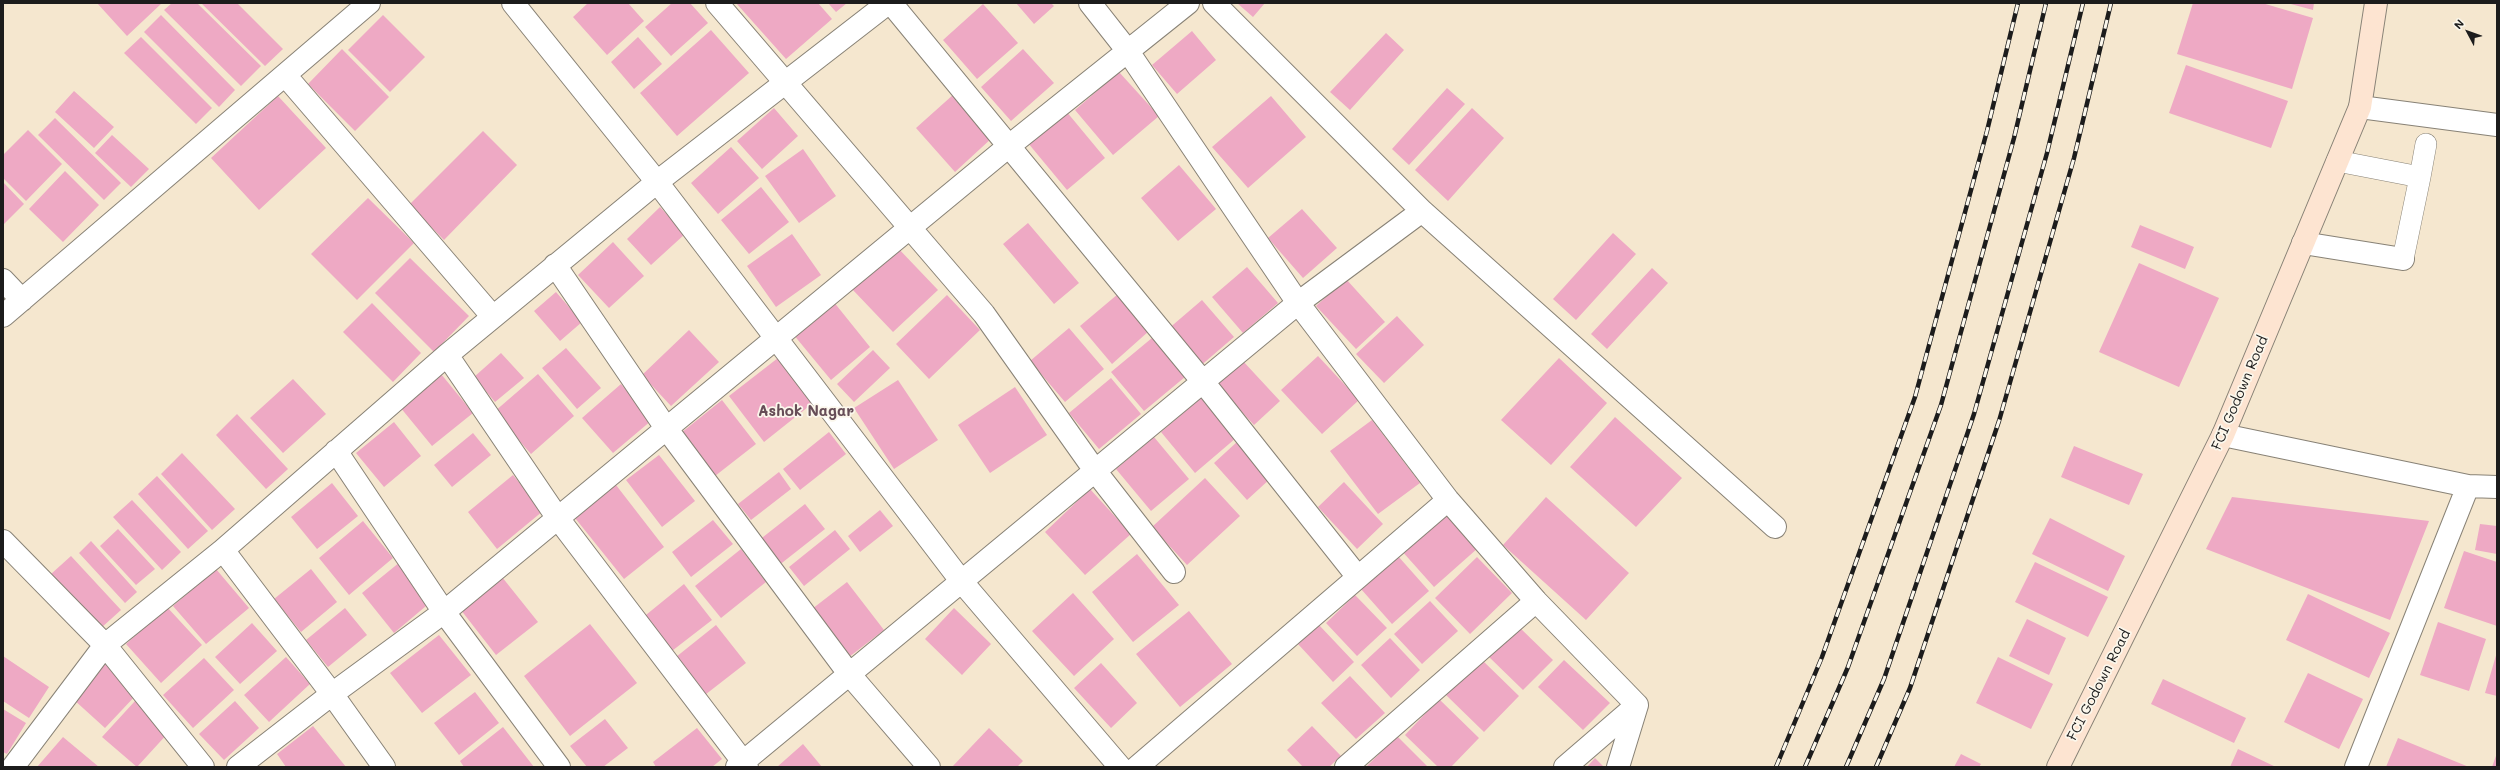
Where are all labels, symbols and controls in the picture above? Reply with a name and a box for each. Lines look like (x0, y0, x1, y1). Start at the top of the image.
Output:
north arrow (2448, 12, 2488, 52)
text: N (2450, 16, 2467, 32)
street label: FCI Godown Road (2208, 333, 2272, 453)
district label: Ashok Nagar (758, 402, 854, 420)
street label: FCI Godown Road (2064, 627, 2134, 743)

